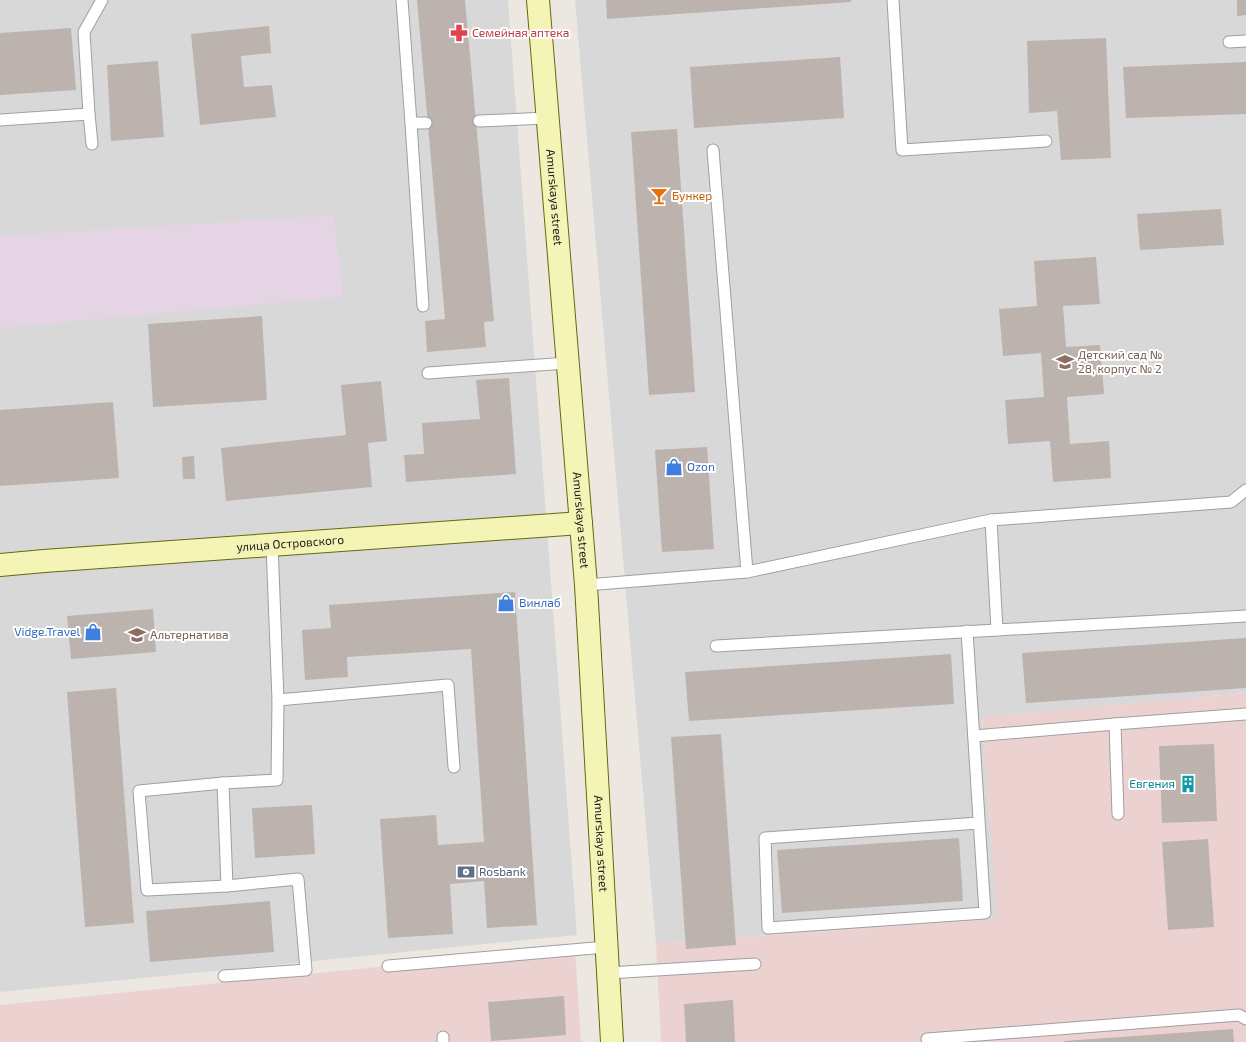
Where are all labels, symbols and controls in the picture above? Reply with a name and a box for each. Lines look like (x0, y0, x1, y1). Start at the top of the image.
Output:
pharmacy icon: Семейная аптека (449, 23, 469, 43)
place label: Семейная аптека (472, 25, 569, 39)
street label: Amurskaya street (544, 148, 566, 247)
bar icon: Бункер (649, 186, 669, 206)
place label: Бункер (672, 188, 712, 203)
place label: Детский сад № 28, корпус № 2 (1078, 347, 1163, 376)
school or university icon: Детский сад № 28, корпус № 2 (1055, 352, 1075, 372)
shop icon: Ozon (664, 457, 684, 477)
place label: Ozon (687, 459, 715, 473)
street label: Amurskaya street (571, 471, 593, 569)
street label: улица Островского (236, 532, 345, 554)
shop icon: Винлаб (496, 593, 516, 613)
place label: Винлаб (519, 595, 561, 609)
shop icon: Vidge.Travel (83, 622, 103, 642)
place label: Vidge.Travel (14, 624, 80, 638)
school or university icon: Альтернатива (127, 625, 147, 645)
place label: Альтернатива (150, 627, 229, 641)
building icon: Евгения (1178, 774, 1198, 794)
place label: Евгения (1129, 776, 1175, 790)
street label: Amurskaya street (592, 795, 611, 893)
bank icon: Rosbank (456, 862, 476, 882)
place label: Rosbank (479, 864, 526, 878)

